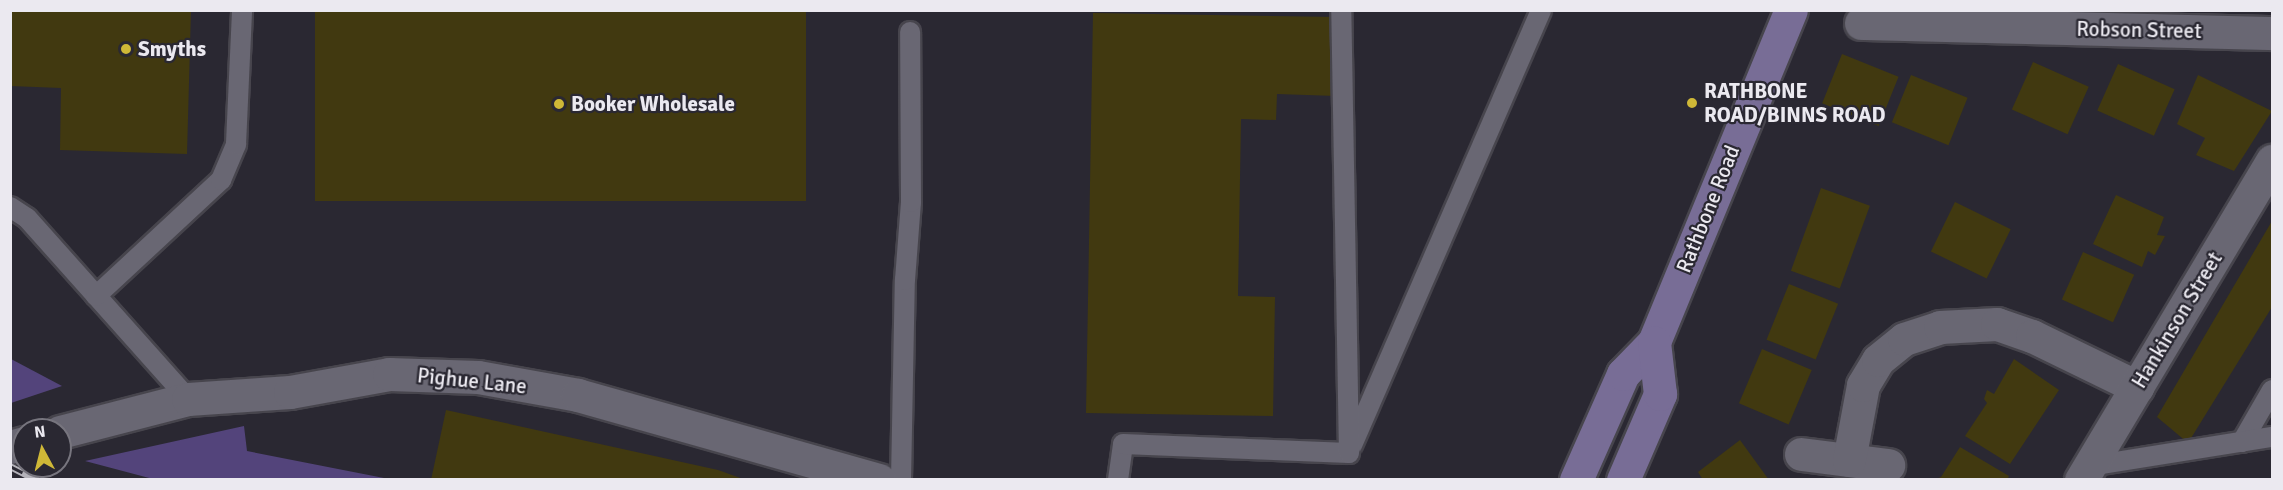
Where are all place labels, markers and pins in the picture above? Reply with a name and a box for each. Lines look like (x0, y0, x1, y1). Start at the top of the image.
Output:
place label: Smyths (138, 36, 206, 62)
marker: Smyths (119, 42, 133, 56)
place label: RATHBONE ROAD/BINNS ROAD (1704, 78, 1886, 128)
place label: Booker Wholesale (571, 91, 735, 117)
marker: RATHBONE ROAD/BINNS ROAD (1685, 96, 1699, 110)
marker: Booker Wholesale (552, 97, 566, 111)

